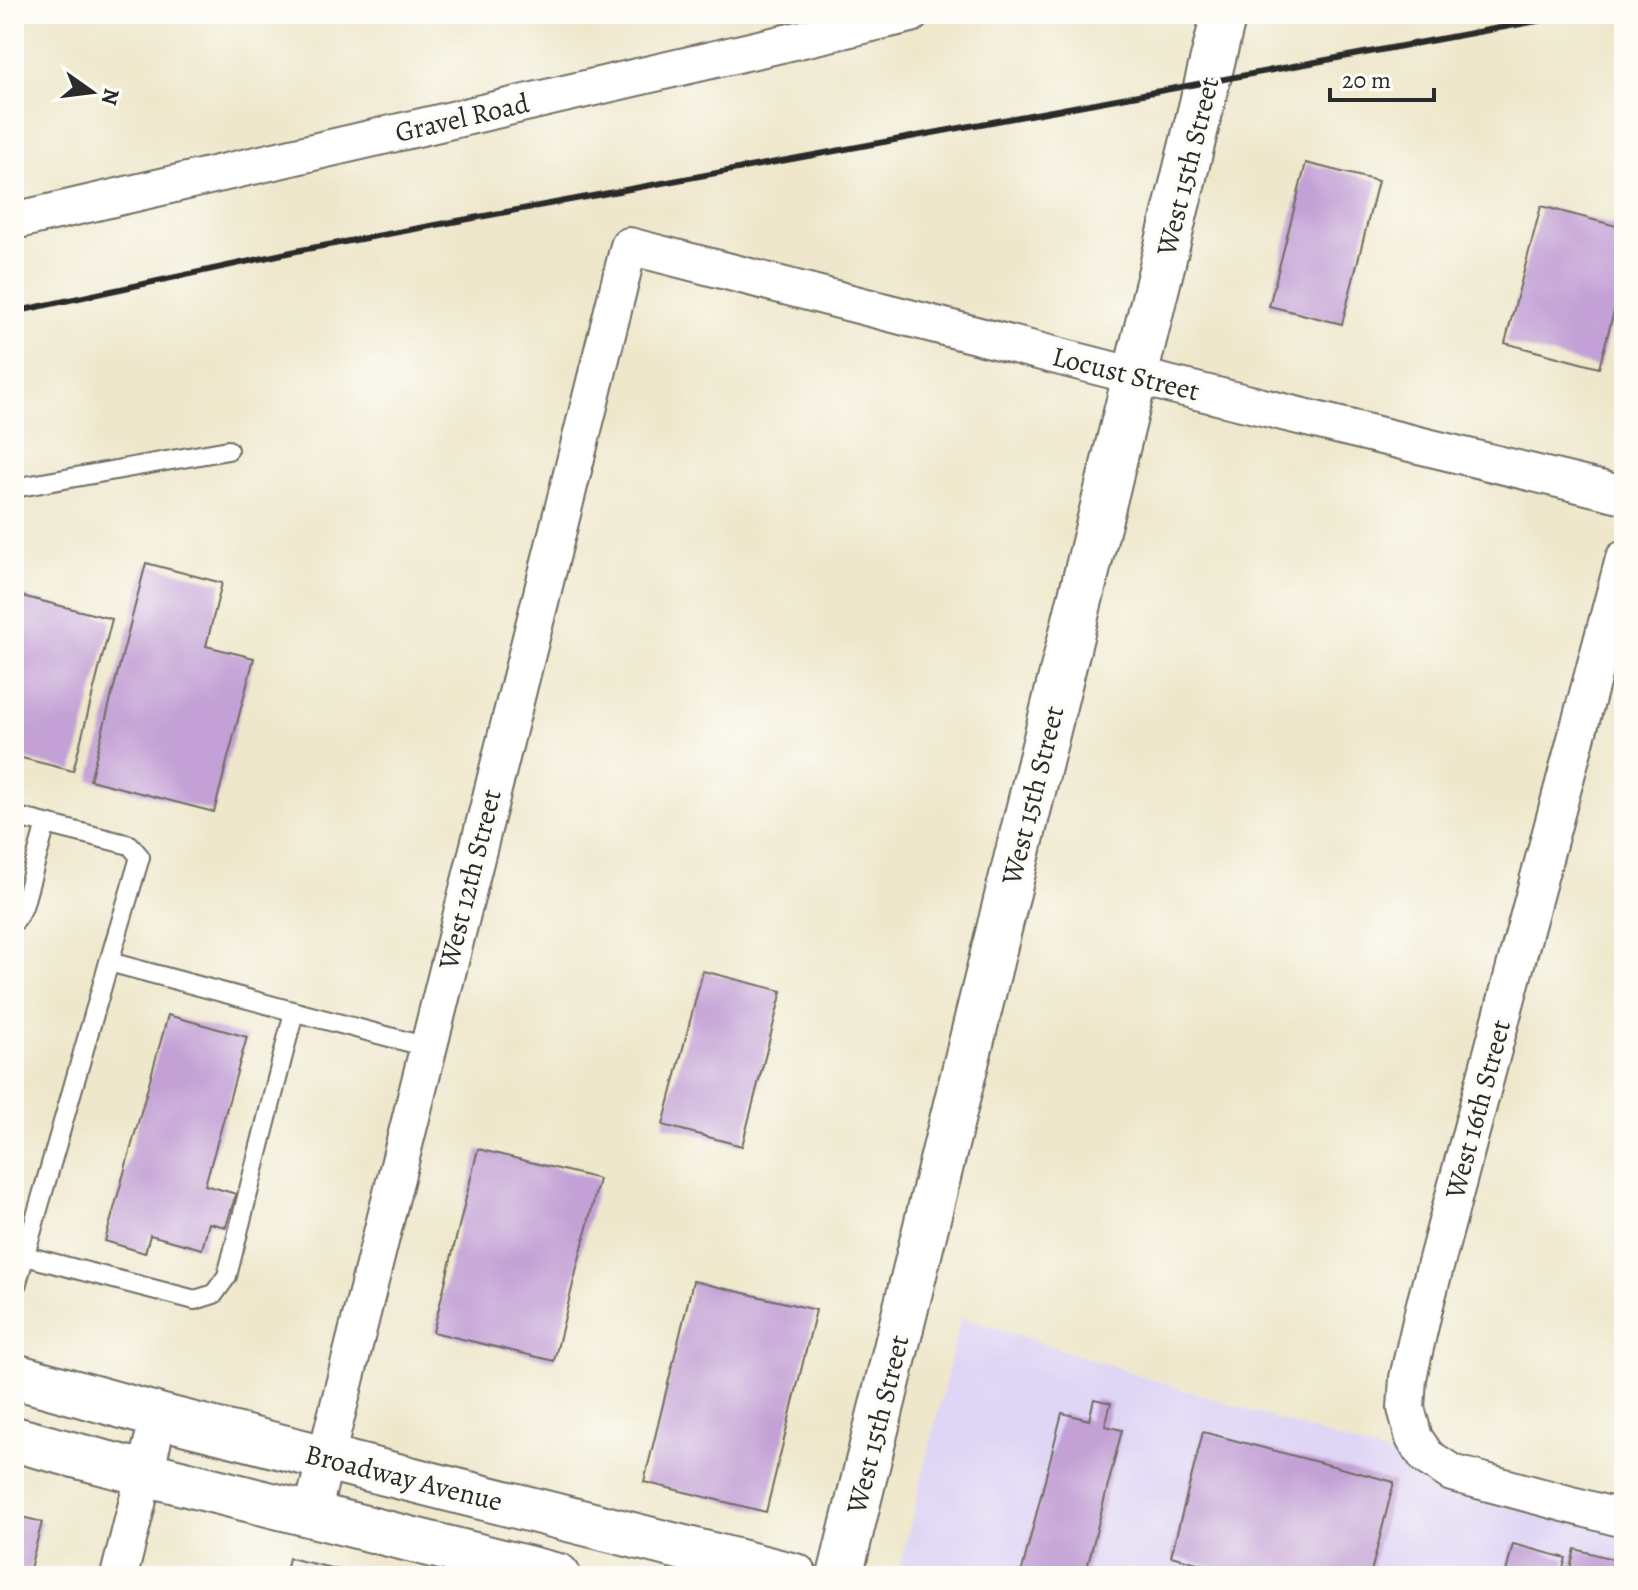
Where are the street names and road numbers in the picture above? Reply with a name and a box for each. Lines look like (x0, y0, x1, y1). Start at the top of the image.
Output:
street label: West 15th Street (1147, 73, 1229, 260)
street label: Gravel Road (392, 84, 534, 152)
street label: Locust Street (1048, 337, 1203, 411)
street label: West 15th Street (992, 702, 1074, 889)
street label: West 12th Street (429, 785, 511, 974)
street label: West 16th Street (1436, 1016, 1520, 1204)
street label: West 15th Street (837, 1331, 919, 1518)
street label: Broadway Avenue (301, 1435, 506, 1521)

